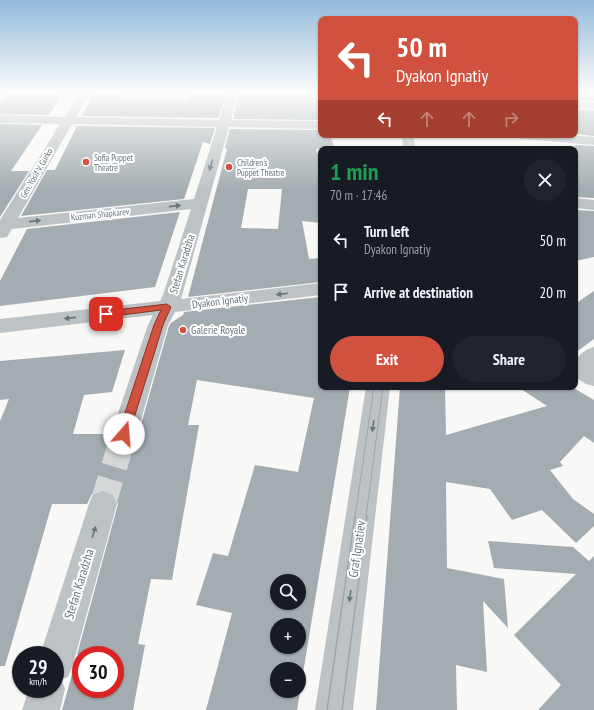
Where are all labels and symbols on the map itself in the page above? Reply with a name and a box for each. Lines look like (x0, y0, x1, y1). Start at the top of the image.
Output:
street label: Gen. Yosif V. Gurko (17, 146, 55, 200)
place label: Sofia Puppet Theatre (94, 152, 133, 173)
marker: Sofia Puppet Theatre (81, 157, 91, 167)
place label: Children's Puppet Theatre (237, 157, 285, 178)
one-way arrow (208, 159, 214, 171)
marker: Children's Puppet Theatre (224, 162, 234, 172)
one-way arrow (169, 203, 181, 209)
street label: Kuzman Shapkarev (70, 205, 130, 223)
one-way arrow (29, 218, 41, 225)
street label: Stefan Karadzha (166, 233, 198, 295)
one-way arrow (276, 290, 288, 297)
street label: Dyakon Ignatiy (191, 291, 250, 311)
pin (89, 297, 123, 331)
one-way arrow (64, 315, 76, 321)
place label: Galerie Royale (191, 323, 246, 337)
marker: Galerie Royale (178, 325, 188, 335)
position arrow (103, 413, 145, 455)
one-way arrow (370, 420, 376, 432)
street label: Graf Ignatiev (345, 519, 369, 579)
one-way arrow (91, 526, 97, 538)
street label: Stefan Karadzha (60, 547, 98, 621)
one-way arrow (347, 590, 353, 602)
speed limit sign: 30 (72, 646, 124, 698)

